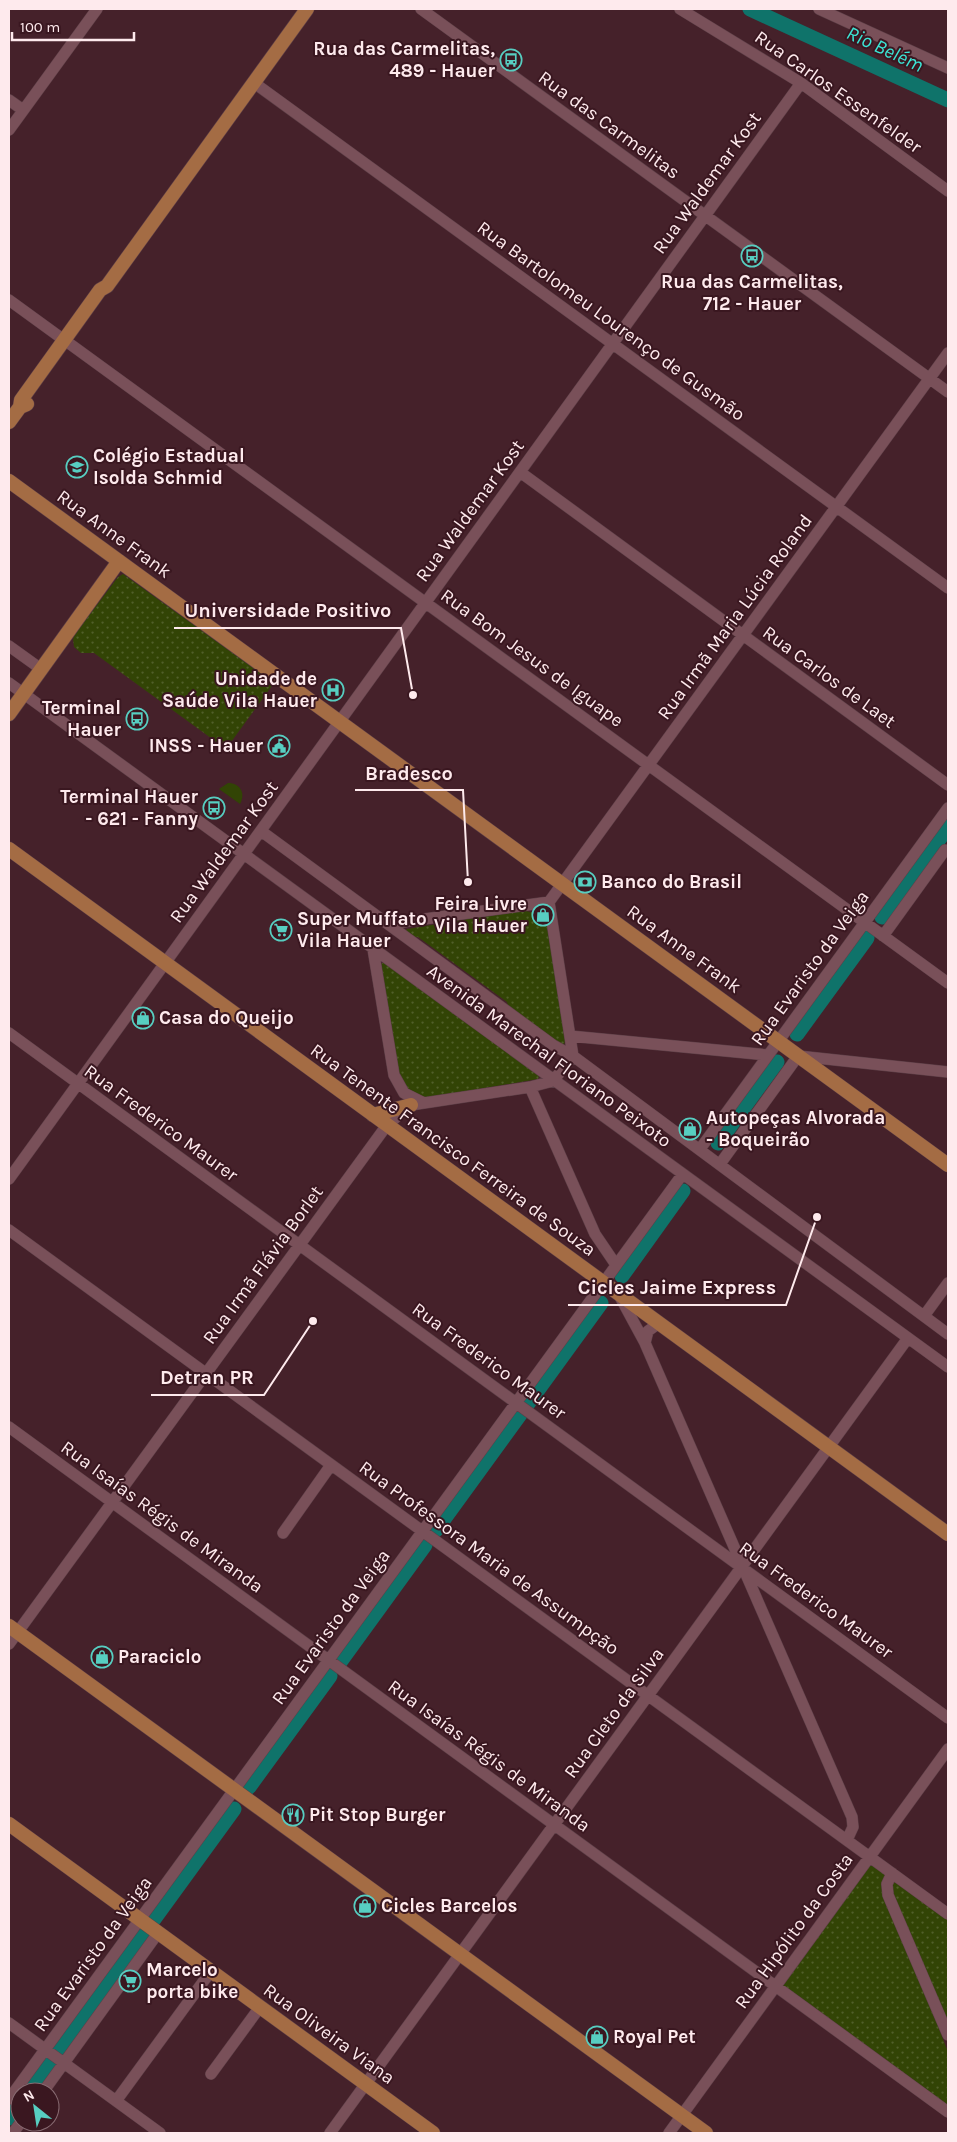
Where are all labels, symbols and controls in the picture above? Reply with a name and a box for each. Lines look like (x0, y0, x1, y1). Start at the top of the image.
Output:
scale bar (12, 10, 135, 42)
text: 100 m (20, 18, 60, 36)
water label: Rio Belém (843, 21, 927, 77)
street label: Rua Carlos Essenfelder (750, 26, 926, 158)
place label: Rua das Carmelitas, 489 - Hauer (313, 38, 496, 82)
bus stop icon: Rua das Carmelitas, 489 - Hauer (499, 48, 523, 72)
street label: Rua das Carmelitas (534, 66, 684, 184)
street label: Rua Waldemar Kost (648, 108, 766, 258)
street label: Rua Bartolomeu Lourenço de Gusmão (473, 216, 749, 426)
bus stop icon: Rua das Carmelitas, 712 - Hauer (740, 244, 764, 268)
place label: Rua das Carmelitas, 712 - Hauer (661, 271, 843, 315)
street label: Rua Waldemar Kost (411, 436, 529, 586)
place label: Colégio Estadual Isolda Schmid (93, 445, 245, 489)
school or university icon: Colégio Estadual Isolda Schmid (65, 455, 89, 479)
street label: Rua Anne Frank (53, 485, 176, 583)
street label: Rua Irmã Maria Lúcia Roland (653, 510, 817, 724)
street label: Rua Bom Jesus de Iguape (436, 584, 628, 732)
callout: Universidade Positivo (174, 593, 401, 628)
text: Universidade Positivo (185, 599, 391, 622)
street label: Rua Carlos de Laet (758, 621, 900, 733)
place label: Unidade de Saúde Vila Hauer (162, 668, 318, 712)
hospital icon: Unidade de Saúde Vila Hauer (321, 678, 345, 702)
place label: Terminal Hauer (42, 697, 122, 741)
bus stop icon: Terminal Hauer (125, 707, 149, 731)
public building icon: INSS - Hauer (267, 734, 291, 758)
place label: INSS - Hauer (149, 735, 264, 757)
callout: Bradesco (355, 755, 463, 790)
text: Bradesco (365, 762, 453, 785)
street label: Rua Waldemar Kost (165, 777, 283, 927)
place label: Terminal Hauer - 621 - Fanny (60, 786, 199, 830)
bus stop icon: Terminal Hauer - 621 - Fanny (202, 796, 226, 820)
bank icon: Banco do Brasil (573, 870, 597, 894)
place label: Banco do Brasil (601, 871, 742, 893)
street label: Rua Evaristo da Veiga (746, 886, 874, 1050)
place label: Feira Livre Vila Hauer (434, 893, 528, 937)
street label: Rua Anne Frank (623, 900, 746, 998)
shop icon: Feira Livre Vila Hauer (531, 903, 555, 927)
place label: Super Muffato Vila Hauer (297, 908, 427, 952)
supermarket icon: Super Muffato Vila Hauer (269, 918, 293, 942)
street label: Avenida Marechal Floriano Peixoto (423, 960, 675, 1152)
shop icon: Casa do Queijo (131, 1006, 155, 1030)
place label: Casa do Queijo (159, 1007, 294, 1029)
street label: Rua Tenente Francisco Ferreira de Souza (306, 1039, 600, 1261)
street label: Rua Frederico Maurer (80, 1060, 242, 1186)
place label: Autopeças Alvorada - Boqueirão (706, 1107, 885, 1151)
shop icon: Autopeças Alvorada - Boqueirão (678, 1117, 702, 1141)
street label: Rua Irmã Flávia Borlet (198, 1182, 328, 1348)
callout: Cicles Jaime Express (568, 1270, 786, 1305)
text: Cicles Jaime Express (578, 1276, 776, 1299)
street label: Rua Frederico Maurer (408, 1298, 570, 1424)
callout: Detran PR (151, 1360, 264, 1395)
text: Detran PR (160, 1366, 254, 1389)
street label: Rua Isaías Régis de Miranda (57, 1436, 267, 1598)
street label: Rua Professora Maria de Assumpção (355, 1456, 623, 1660)
street label: Rua Frederico Maurer (735, 1537, 897, 1663)
street label: Rua Evaristo da Veiga (267, 1545, 395, 1709)
street label: Rua Cleto da Silva (559, 1644, 669, 1782)
shop icon: Paraciclo (90, 1645, 114, 1669)
place label: Paraciclo (118, 1646, 202, 1668)
street label: Rua Isaías Régis de Miranda (384, 1675, 594, 1837)
restaurant icon: Pit Stop Burger (281, 1803, 305, 1827)
place label: Pit Stop Burger (309, 1804, 446, 1826)
street label: Rua Hipólito da Costa (730, 1849, 858, 2013)
street label: Rua Evaristo da Veiga (29, 1872, 157, 2036)
shop icon: Cicles Barcelos (353, 1894, 377, 1918)
place label: Cicles Barcelos (381, 1895, 518, 1917)
place label: Marcelo porta bike (146, 1959, 238, 2003)
supermarket icon: Marcelo porta bike (118, 1969, 142, 1993)
street label: Rua Oliveira Viana (259, 1979, 399, 2089)
shop icon: Royal Pet (585, 2025, 609, 2049)
place label: Royal Pet (613, 2026, 696, 2048)
north arrow (10, 2082, 60, 2132)
text: N (20, 2086, 37, 2106)

